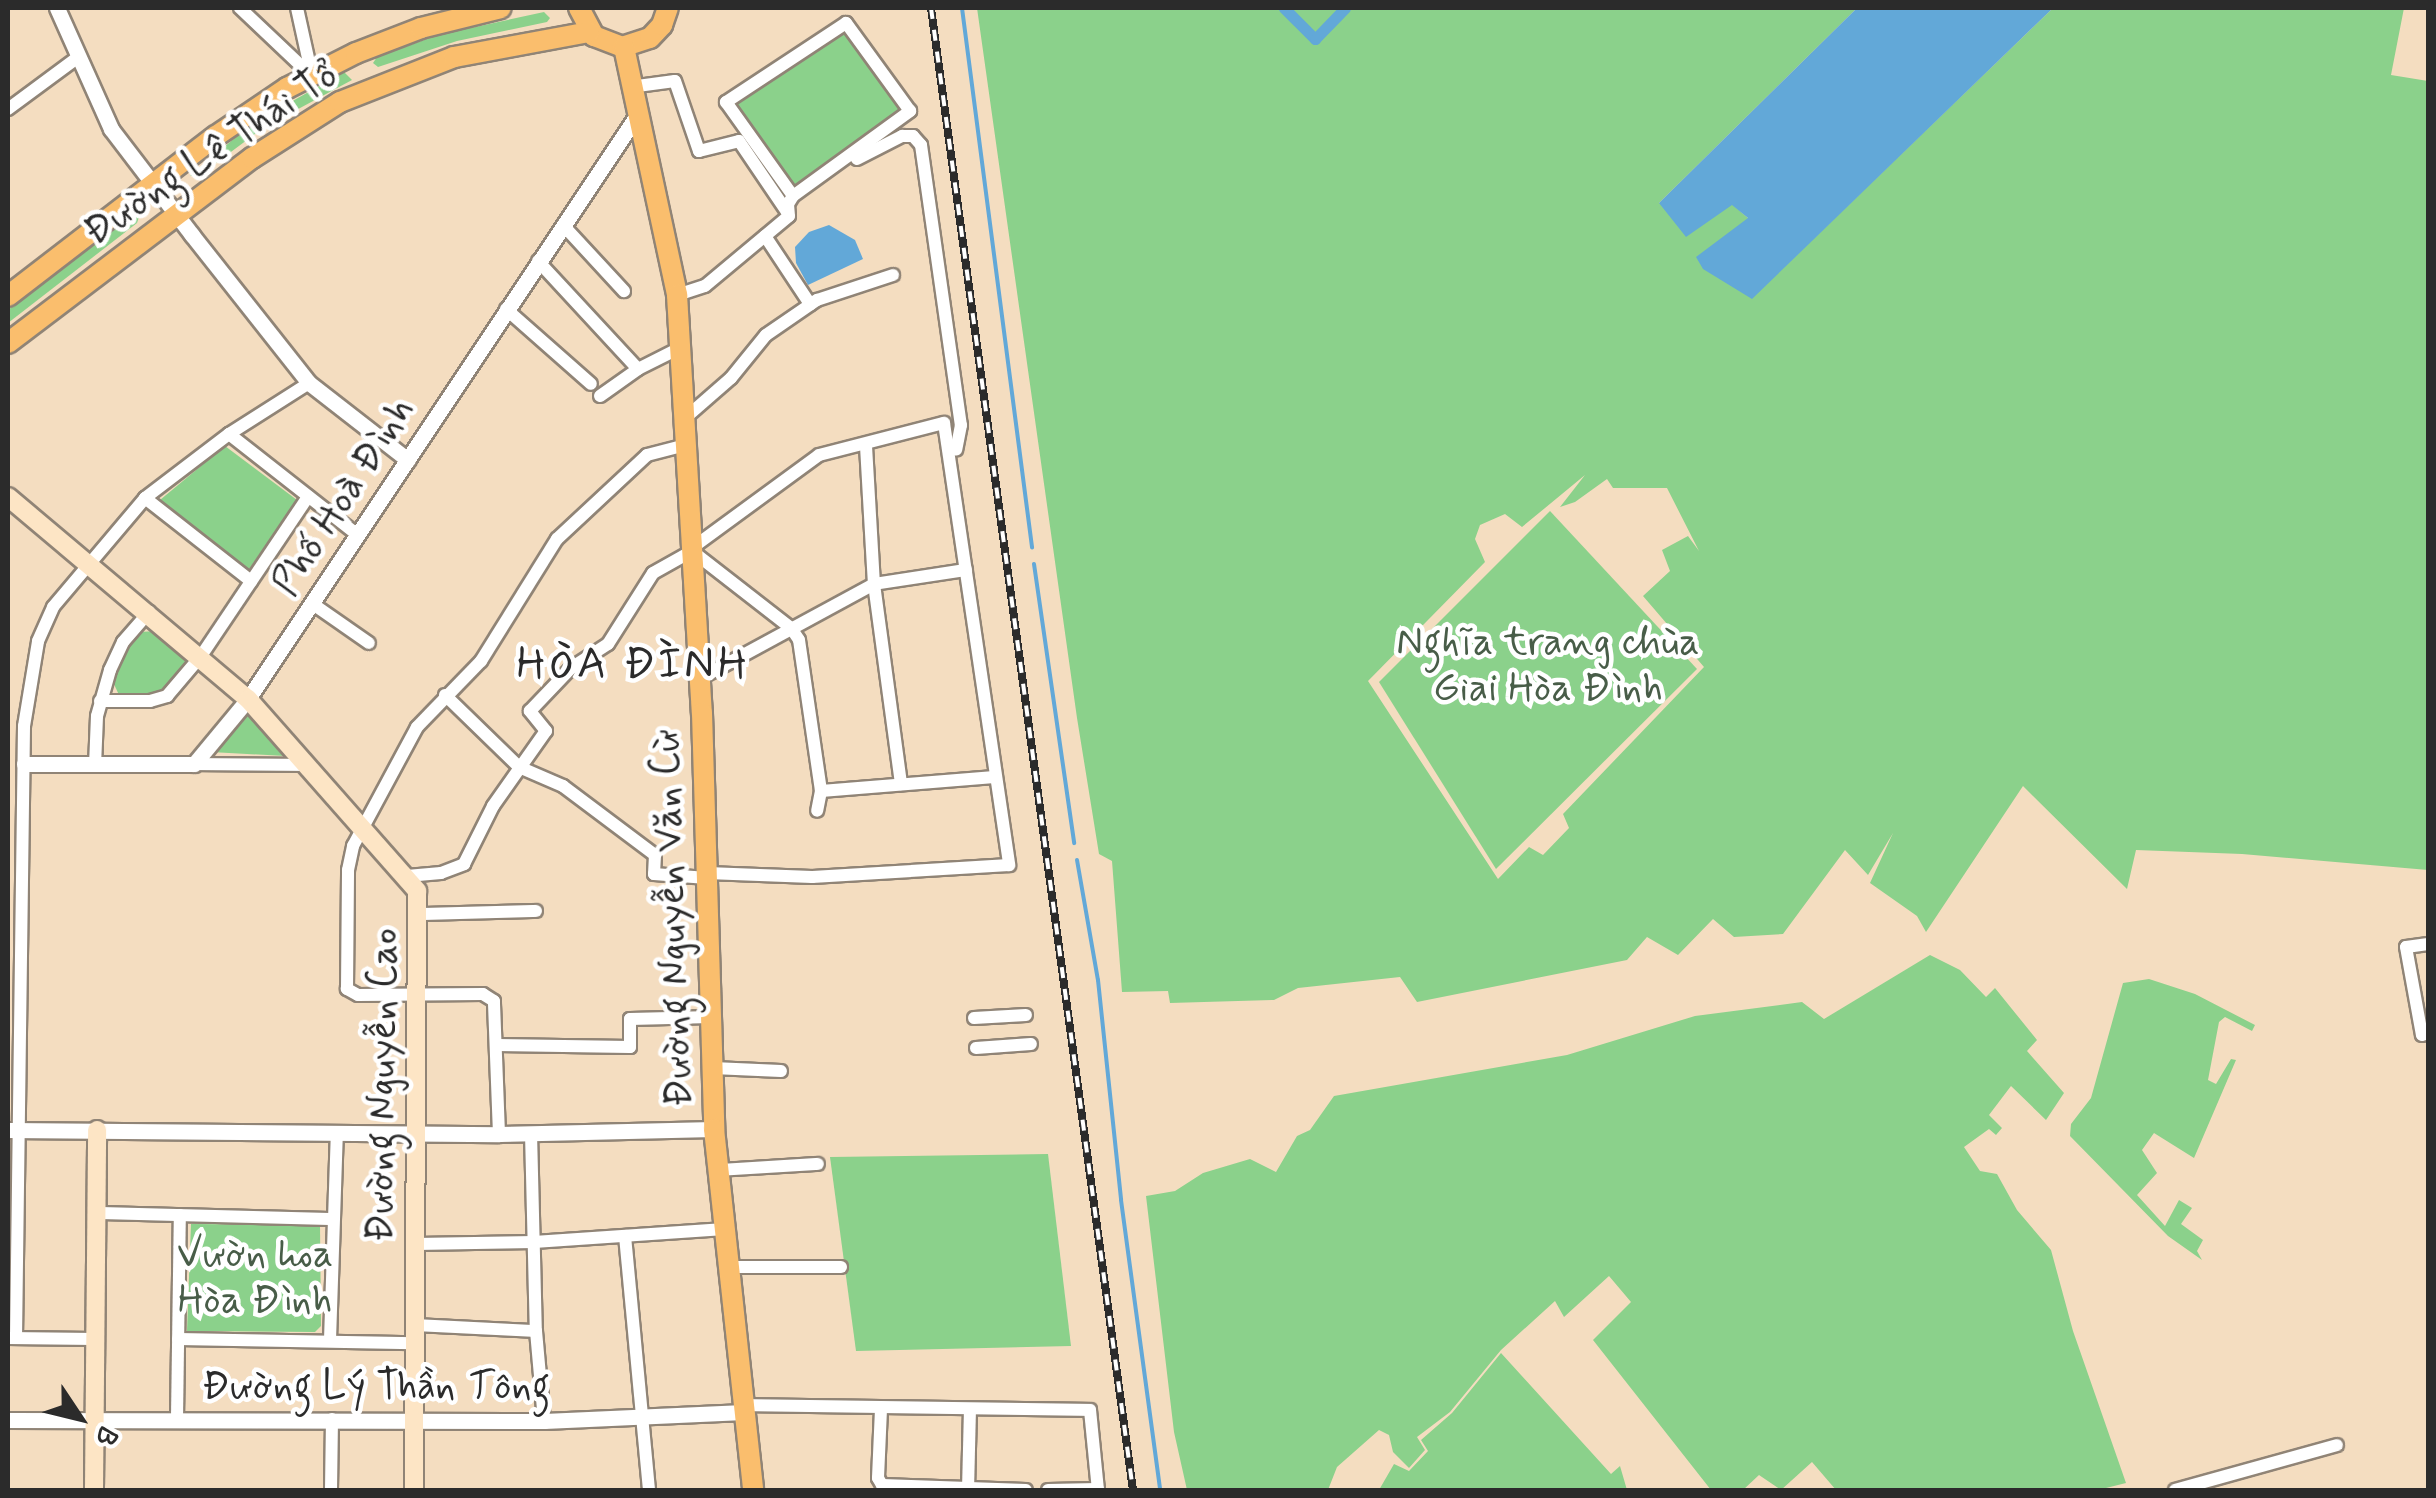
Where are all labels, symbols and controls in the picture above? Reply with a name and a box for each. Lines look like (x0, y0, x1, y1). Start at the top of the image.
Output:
street label: Đường Lê Thái Tổ (75, 51, 347, 257)
street label: Phố Hoà Đình (262, 389, 426, 605)
park label: Nghĩa trang chùa Giai Hòa Đình (1395, 619, 1701, 713)
district label: HÒA ĐÌNH (519, 638, 747, 692)
street label: Đường Nguyễn Văn Cừ (642, 726, 704, 1110)
street label: Đường Nguyễn Cao (356, 925, 410, 1245)
park label: Vườn hoa Hòa Đình (177, 1231, 333, 1325)
street label: Đường Lý Thần Tông (204, 1363, 548, 1411)
north arrow (30, 1368, 130, 1468)
text: B (85, 1418, 125, 1453)

